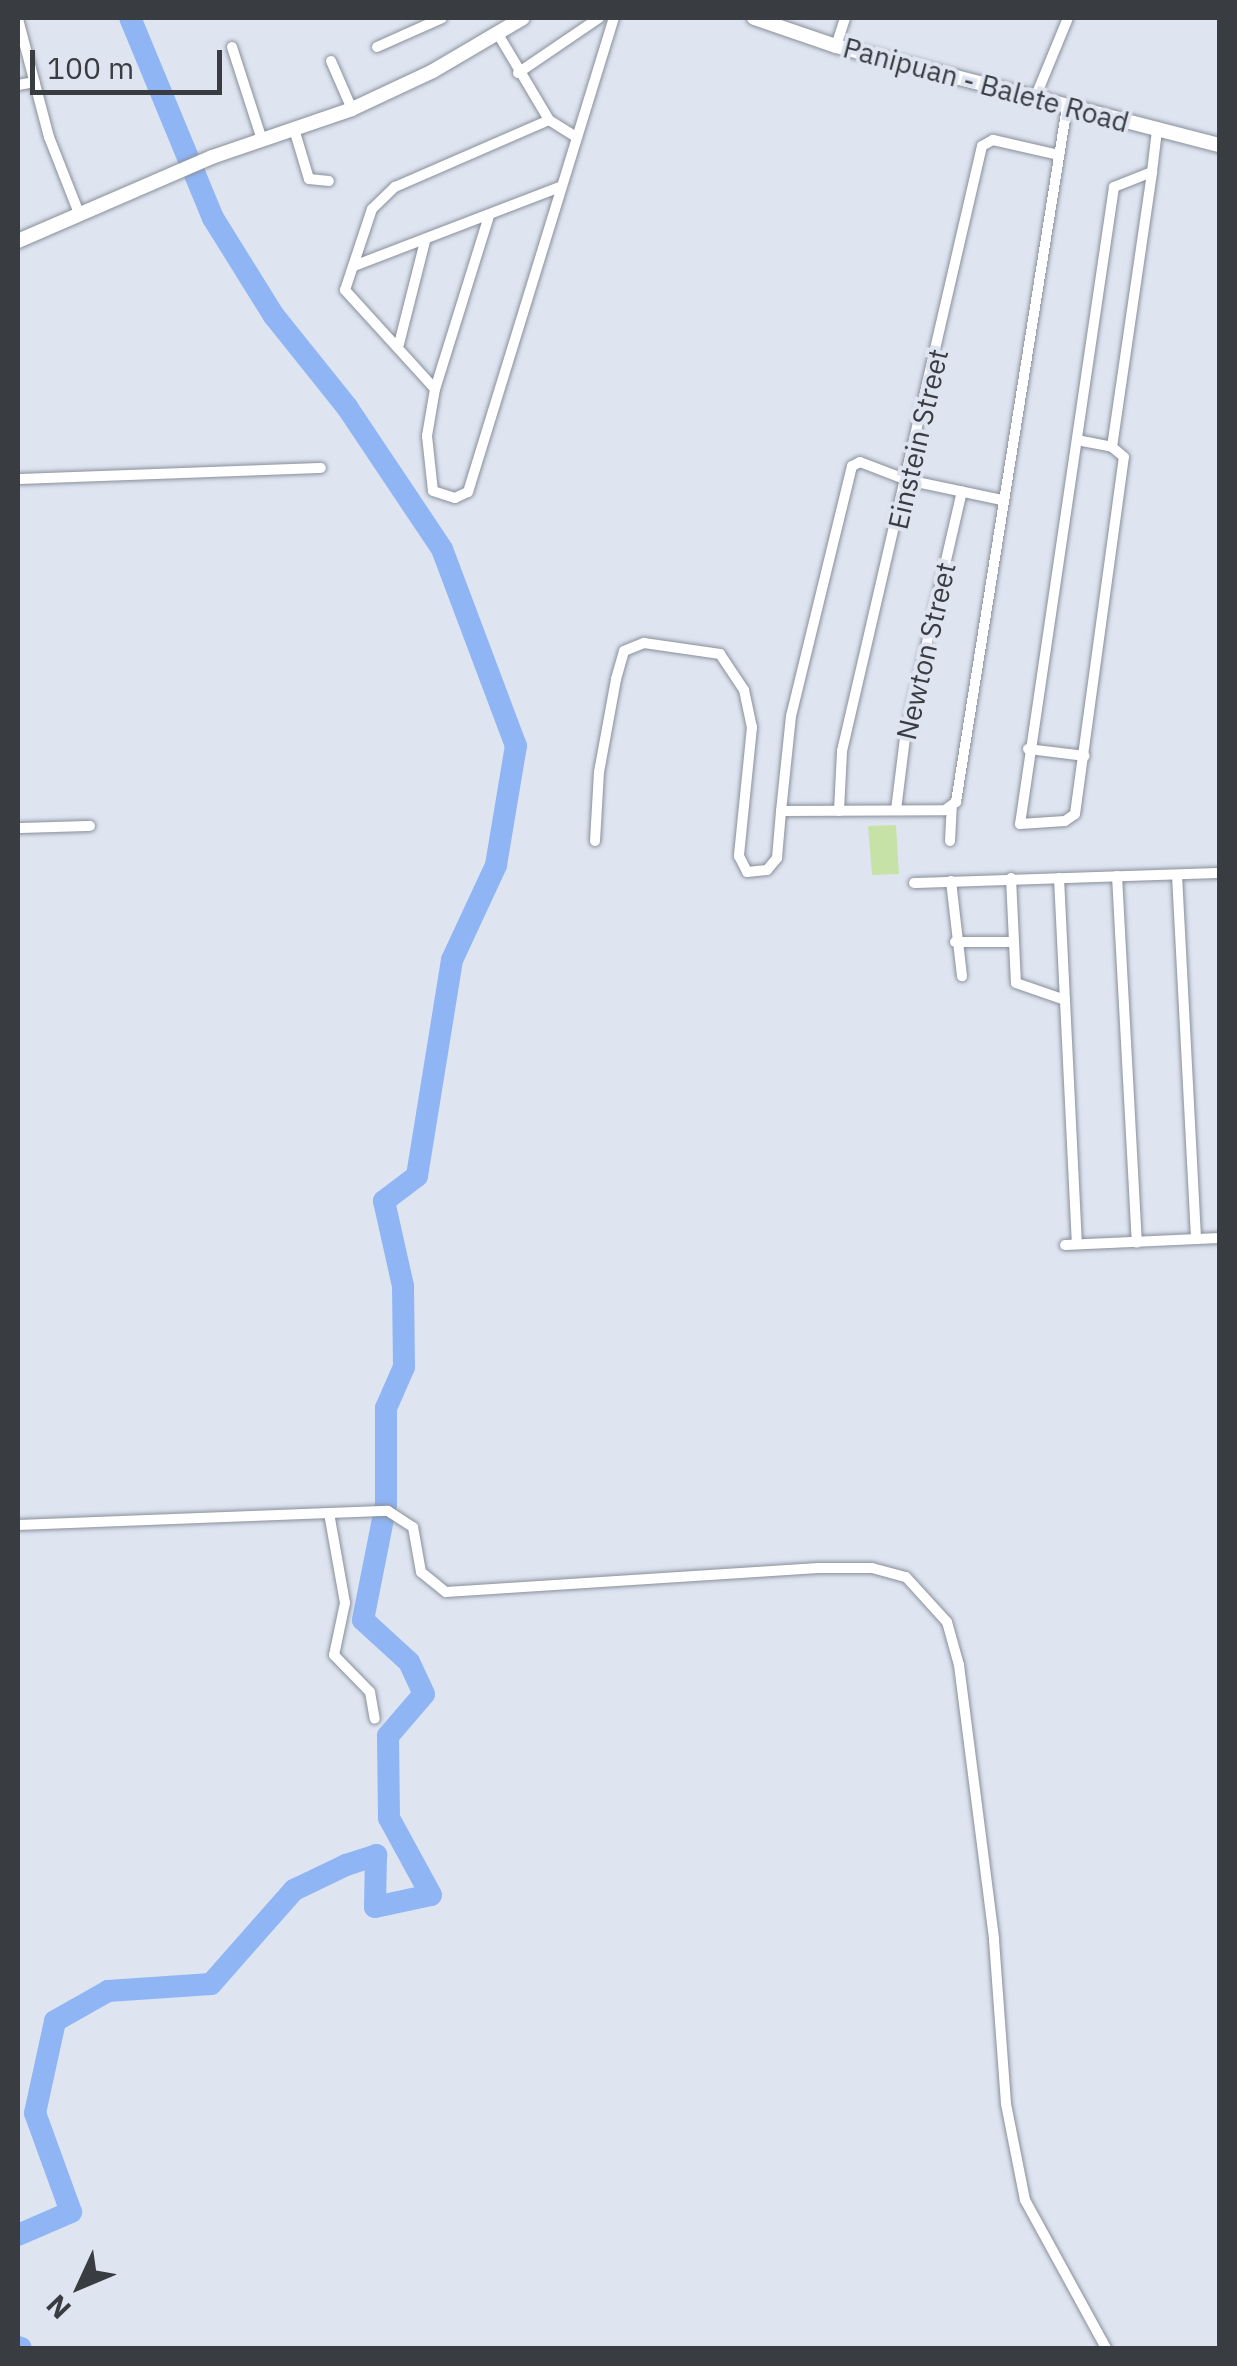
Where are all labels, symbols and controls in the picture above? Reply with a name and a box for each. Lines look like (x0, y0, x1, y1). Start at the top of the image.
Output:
scale bar (35, 30, 228, 92)
street label: Panipuan - Balete Road (840, 31, 1132, 139)
text: 100 m (47, 48, 134, 87)
street label: Einstein Street (881, 346, 955, 532)
street label: Newton Street (889, 559, 963, 743)
north arrow (30, 2236, 130, 2336)
text: N (38, 2287, 78, 2327)

